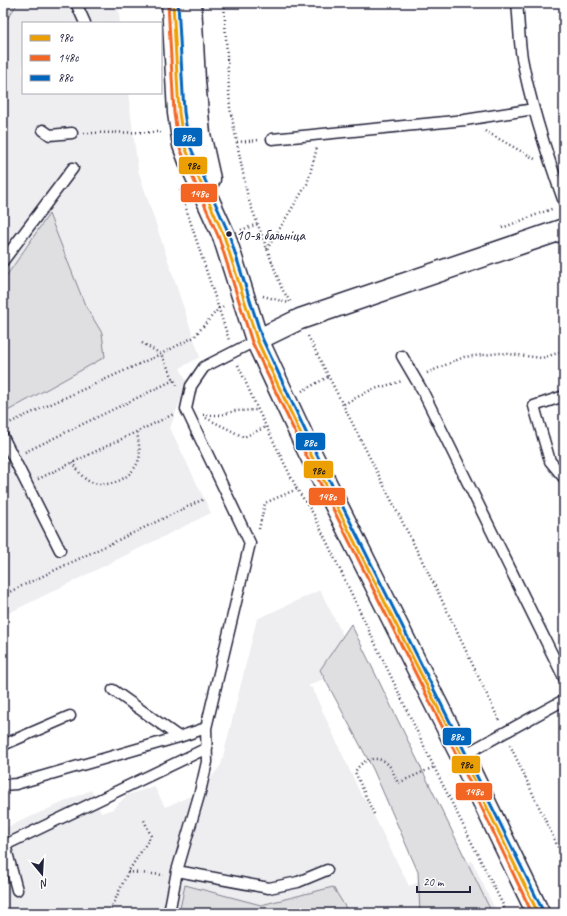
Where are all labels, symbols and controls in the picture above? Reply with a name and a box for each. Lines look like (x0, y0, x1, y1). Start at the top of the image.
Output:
legend (22, 22, 162, 94)
text: 98с (58, 30, 74, 46)
text: 148с (58, 50, 79, 66)
text: 88с (58, 70, 74, 86)
line badge: 88с (173, 127, 203, 147)
text: 88с (181, 130, 196, 144)
line badge: 98с (178, 156, 208, 175)
text: 98с (186, 158, 201, 172)
line badge: 148с (180, 183, 218, 203)
text: 148с (190, 186, 209, 200)
place label: 10-я бальніца (236, 226, 306, 245)
marker: 10-я бальніца (224, 229, 234, 239)
line badge: 88с (295, 432, 326, 451)
text: 88с (303, 435, 318, 449)
line badge: 98с (303, 460, 334, 479)
text: 98с (311, 463, 326, 477)
line badge: 148с (308, 487, 346, 506)
text: 148с (318, 489, 337, 503)
line badge: 88с (442, 727, 472, 746)
text: 88с (450, 729, 465, 743)
line badge: 98с (451, 755, 481, 774)
text: 98с (459, 757, 474, 771)
line badge: 148с (455, 782, 493, 801)
text: 148с (465, 784, 484, 798)
north arrow (22, 854, 62, 894)
scale bar (417, 868, 470, 894)
text: 20 m (423, 874, 445, 890)
text: N (38, 876, 50, 892)

